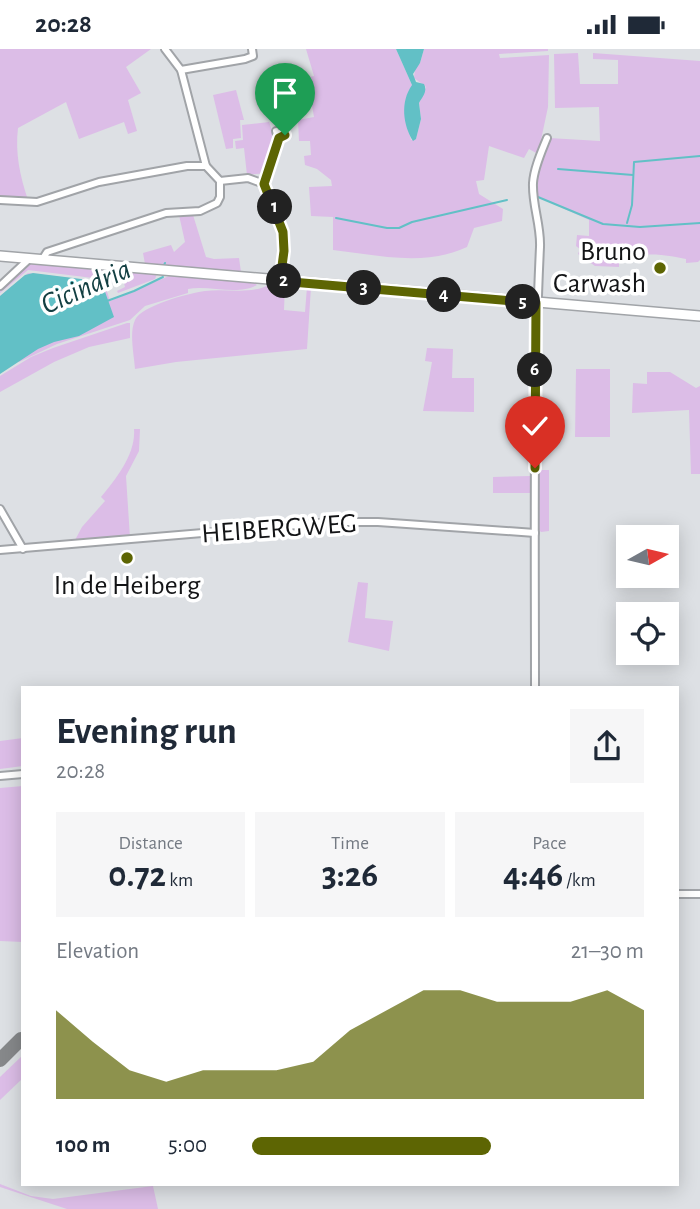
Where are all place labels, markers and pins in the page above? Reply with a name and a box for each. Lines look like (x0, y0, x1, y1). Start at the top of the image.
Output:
pin (255, 63, 315, 135)
pin: 1 (258, 189, 292, 225)
place label: Bruno Carwash (553, 238, 646, 298)
marker: Bruno Carwash (652, 260, 668, 276)
pin: 2 (266, 264, 302, 299)
pin: 3 (346, 271, 382, 305)
pin: 4 (426, 278, 462, 313)
pin: 5 (505, 285, 540, 319)
pin: 6 (518, 353, 552, 387)
pin (505, 396, 565, 468)
marker: In de Heiberg (119, 550, 135, 566)
place label: In de Heiberg (54, 572, 201, 600)

